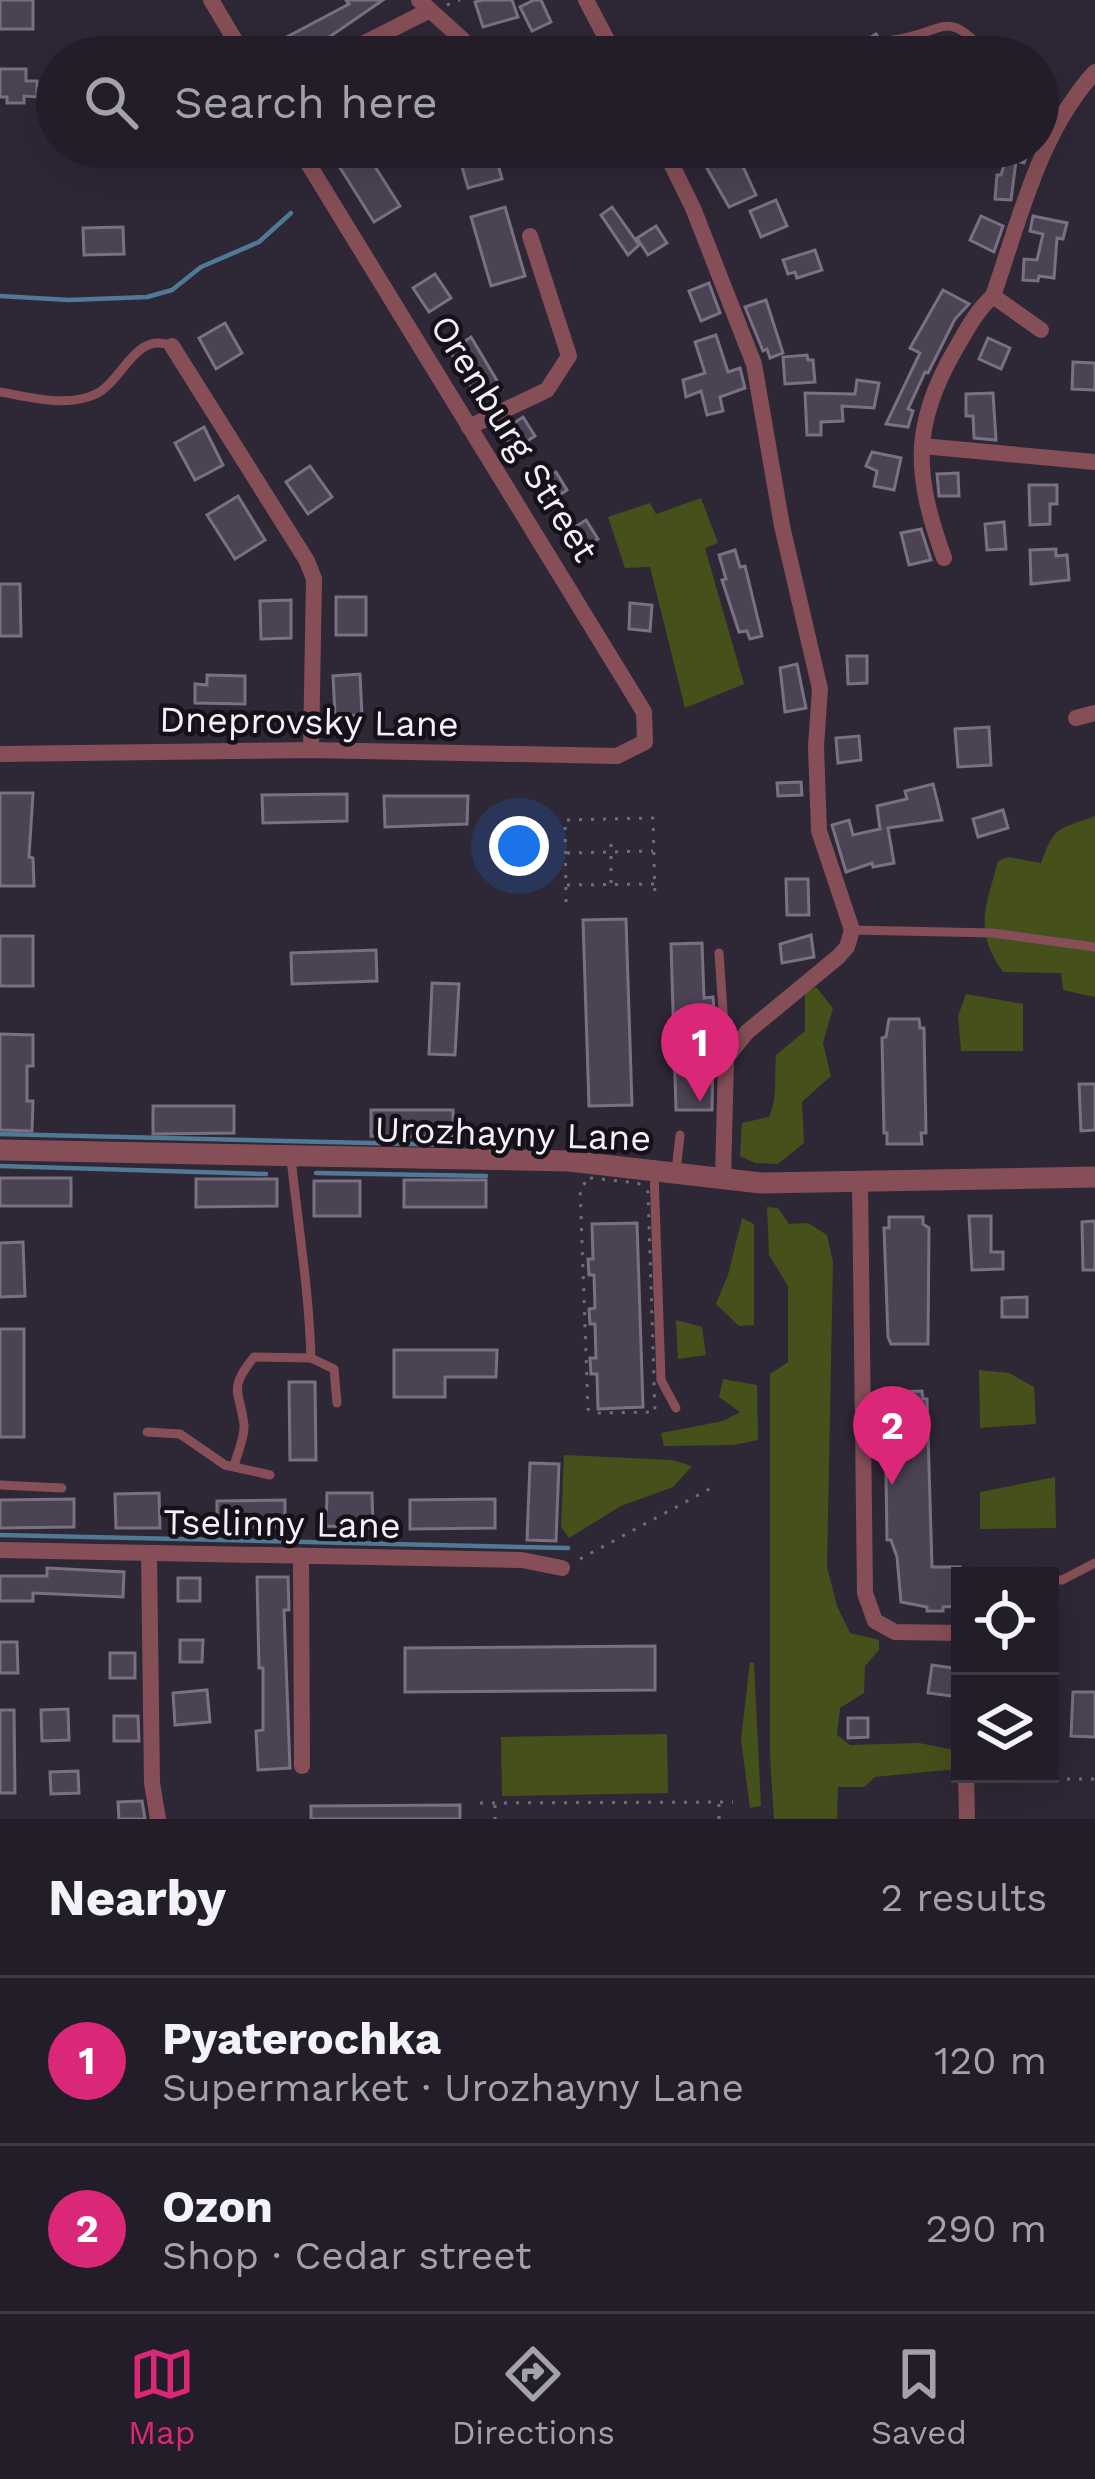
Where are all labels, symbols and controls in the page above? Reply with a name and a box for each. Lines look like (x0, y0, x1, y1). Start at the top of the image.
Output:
search box (36, 36, 1059, 168)
icon: search (78, 69, 144, 135)
text: Search here (174, 76, 438, 129)
street label: Orenburg Street (422, 308, 607, 569)
street label: Dneprovsky Lane (159, 698, 459, 746)
your location (489, 816, 549, 876)
pin: 1 (661, 1003, 739, 1102)
street label: Urozhayny Lane (374, 1108, 652, 1160)
pin: 2 (853, 1386, 931, 1485)
street label: Tselinny Lane (163, 1501, 401, 1547)
map controls (951, 1567, 1059, 1783)
button: locate (951, 1567, 1059, 1675)
button: layers (951, 1675, 1059, 1783)
text: Nearby (48, 1868, 226, 1927)
text: 2 results (881, 1875, 1047, 1920)
text: Pyaterochka (162, 2012, 441, 2065)
text: 1 (79, 2038, 95, 2083)
text: 120 m (934, 2038, 1047, 2083)
text: Supermarket · Urozhayny Lane (162, 2065, 744, 2110)
text: Ozon (162, 2180, 273, 2233)
text: 2 (75, 2206, 99, 2251)
text: 290 m (925, 2206, 1047, 2251)
text: Shop · Cedar street (162, 2233, 531, 2278)
tab: Map (128, 2341, 195, 2452)
tab: Directions (452, 2341, 615, 2452)
tab: Saved (871, 2341, 967, 2452)

